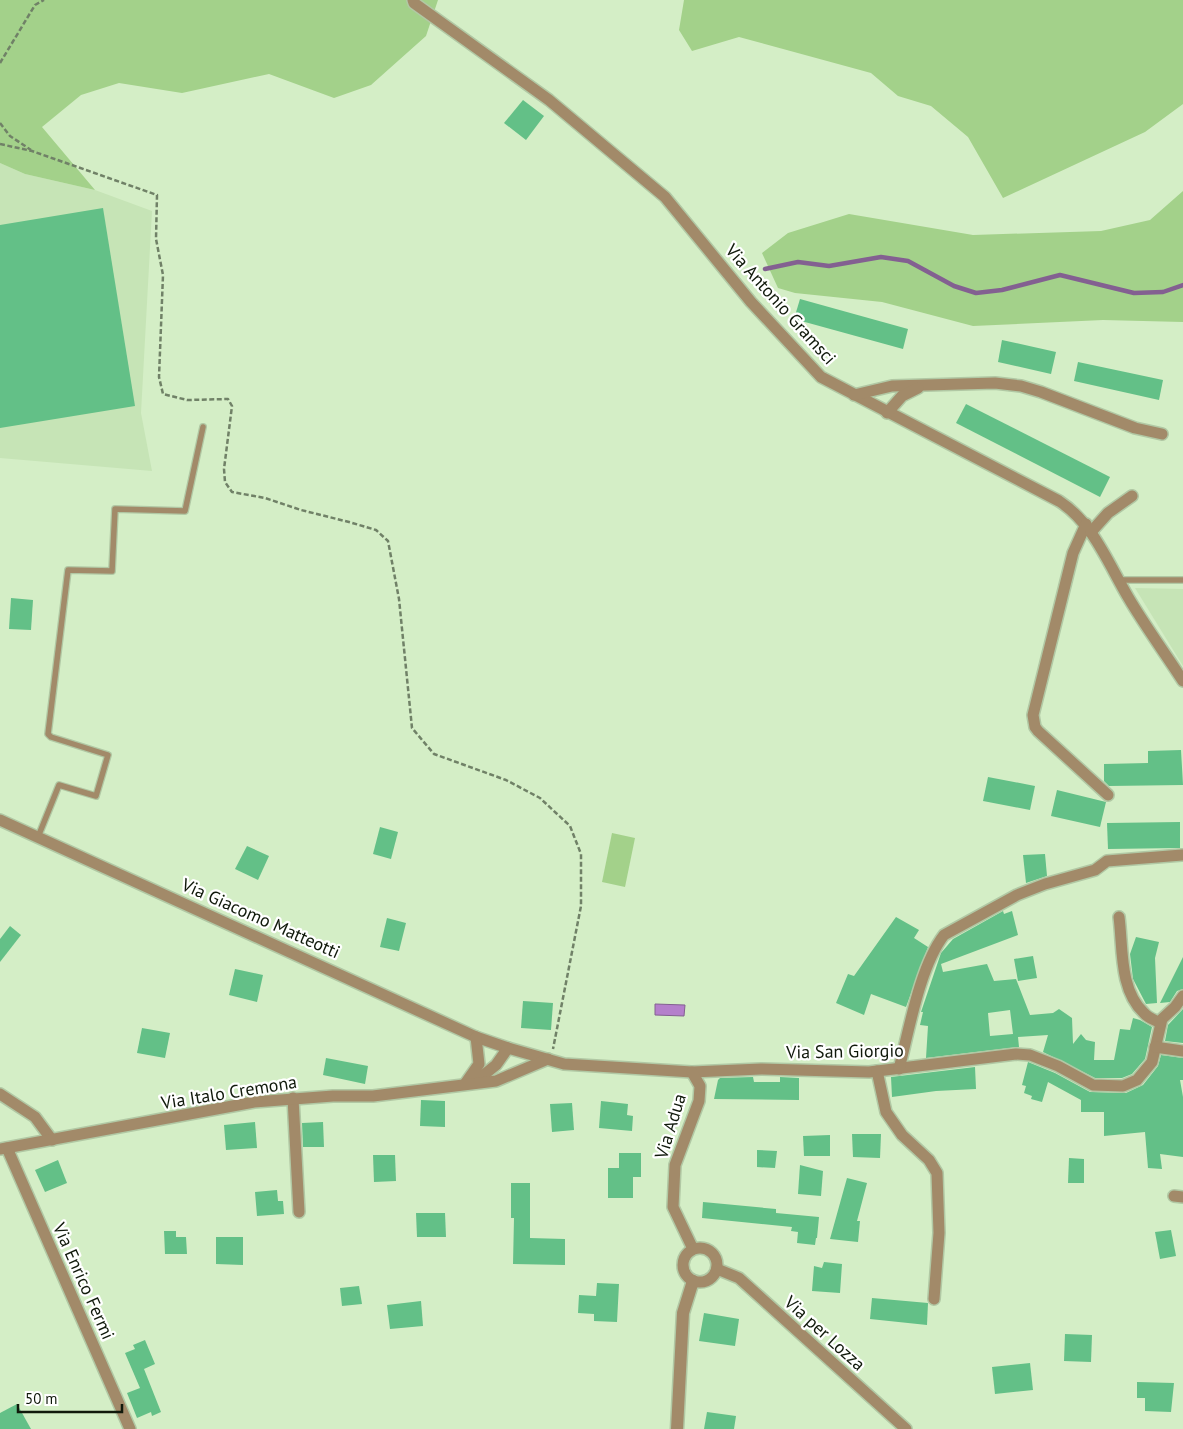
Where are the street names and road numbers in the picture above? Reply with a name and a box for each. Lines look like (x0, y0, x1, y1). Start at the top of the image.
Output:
street label: Via Antonio Gramsci (720, 238, 841, 369)
street label: Via Giacomo Matteotti (177, 872, 344, 963)
street label: Via San Giorgio (785, 1038, 904, 1064)
street label: Via Italo Cremona (159, 1070, 298, 1114)
street label: Via Adua (649, 1091, 691, 1162)
street label: Via Enrico Fermi (48, 1218, 120, 1343)
street label: Via per Lozza (779, 1290, 870, 1375)

